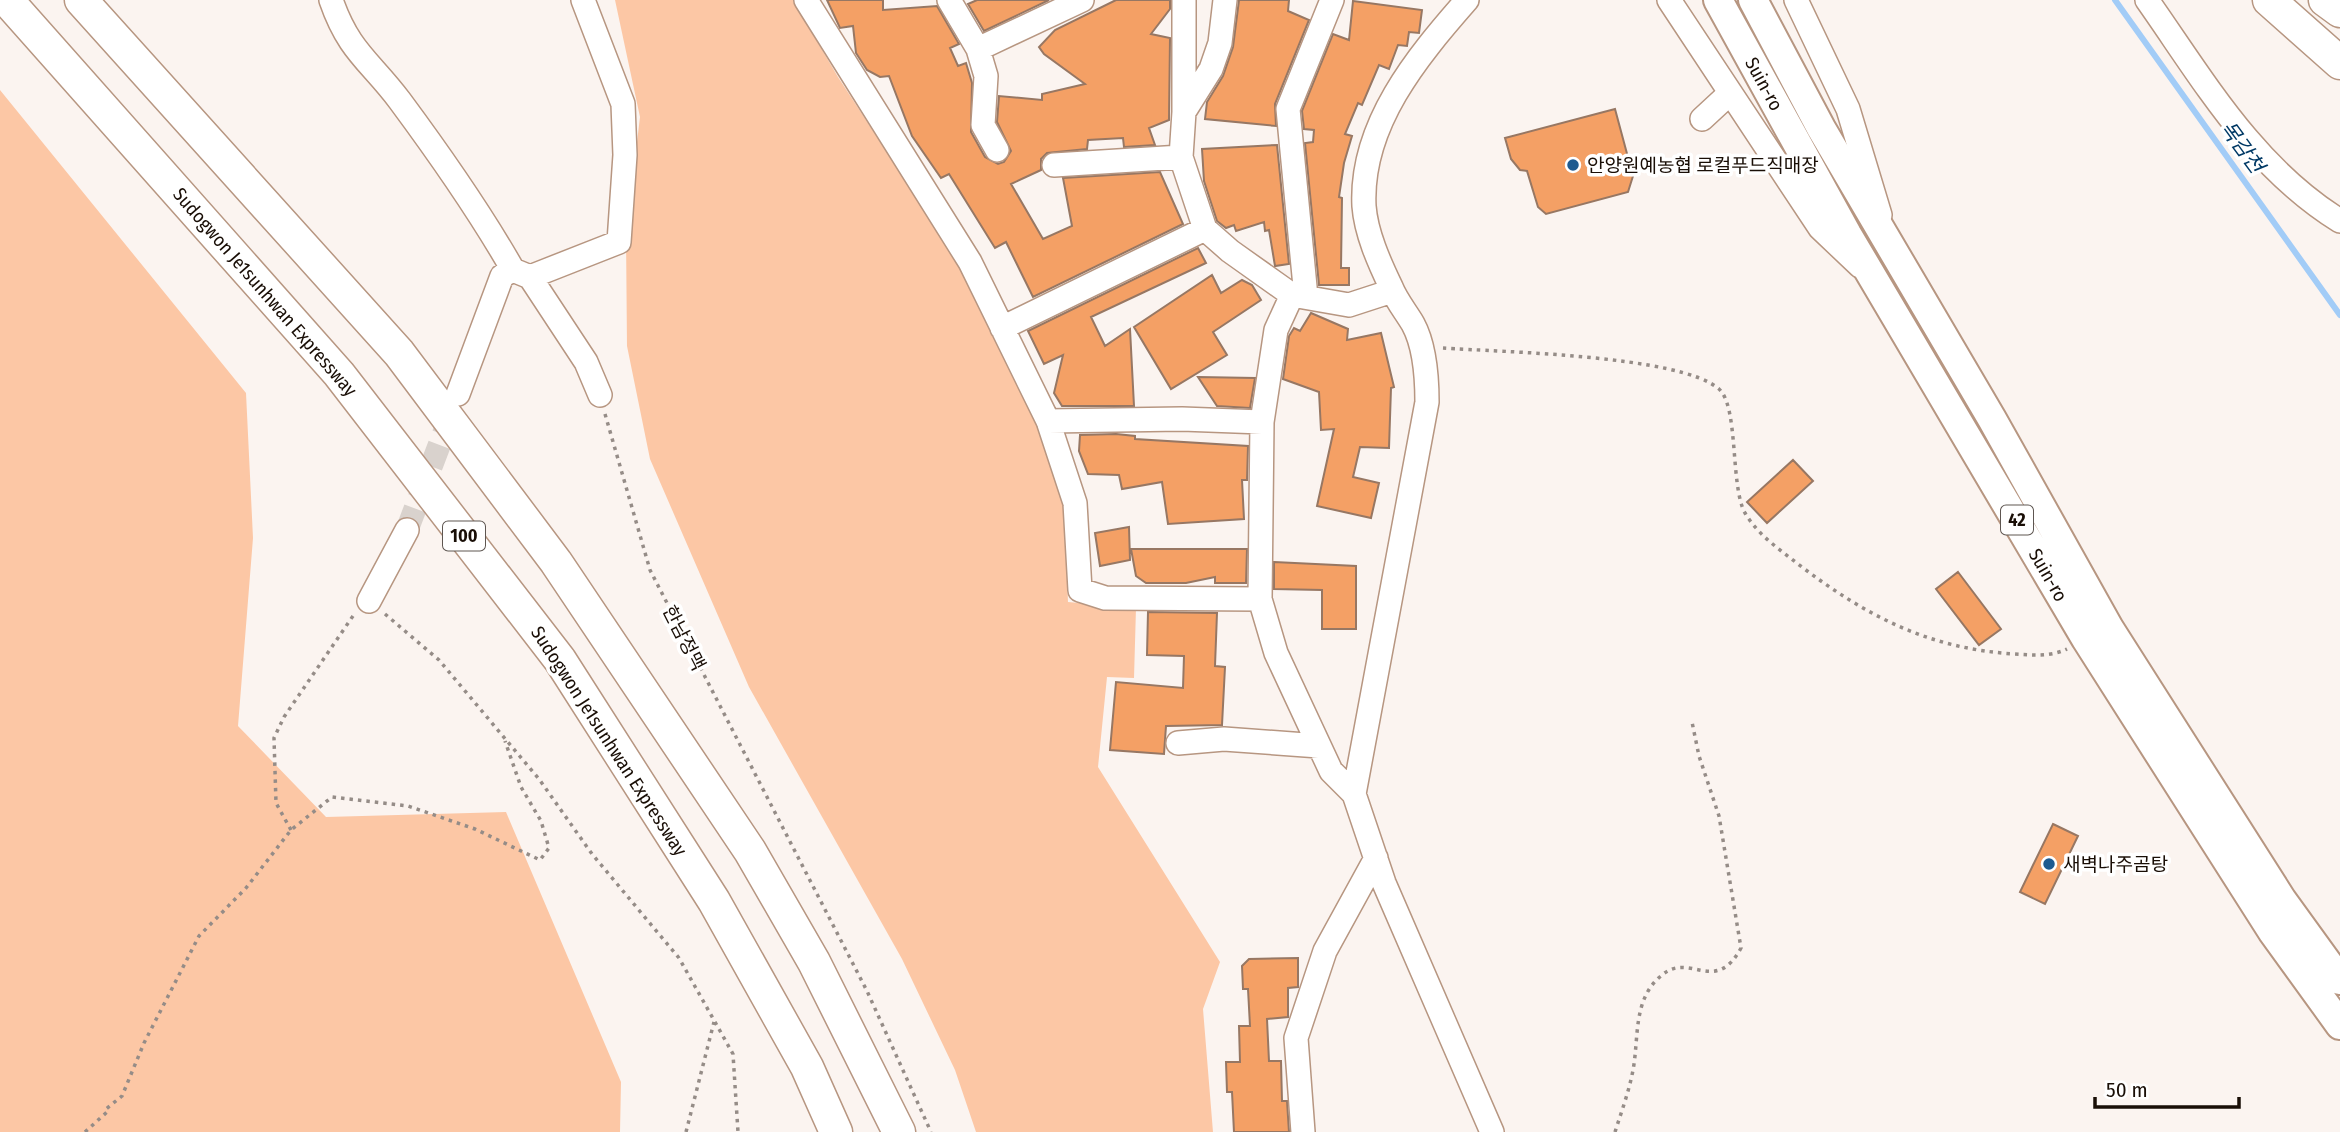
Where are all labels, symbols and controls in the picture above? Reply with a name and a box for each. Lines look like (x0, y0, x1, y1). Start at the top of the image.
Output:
street label: Suin-ro (1740, 53, 1788, 115)
water label: 목감천 (2214, 116, 2271, 180)
place label: 안양원예농협 로컬푸드직매장 (1587, 154, 1819, 177)
marker: 안양원예농협 로컬푸드직매장 (1565, 157, 1581, 173)
street label: Sudogwon Je1sunhwan Expressway (168, 183, 362, 401)
road number: 42 (2001, 506, 2033, 534)
road number: 100 (443, 522, 485, 550)
street label: Suin-ro (2024, 544, 2072, 606)
street label: 한남정맥 (658, 602, 710, 674)
street label: Sudogwon Je1sunhwan Expressway (526, 622, 692, 860)
place label: 새벽나주곰탕 (2063, 853, 2168, 876)
marker: 새벽나주곰탕 (2041, 856, 2057, 872)
scale bar (2095, 1066, 2238, 1110)
text: 50 m (2106, 1077, 2148, 1103)

